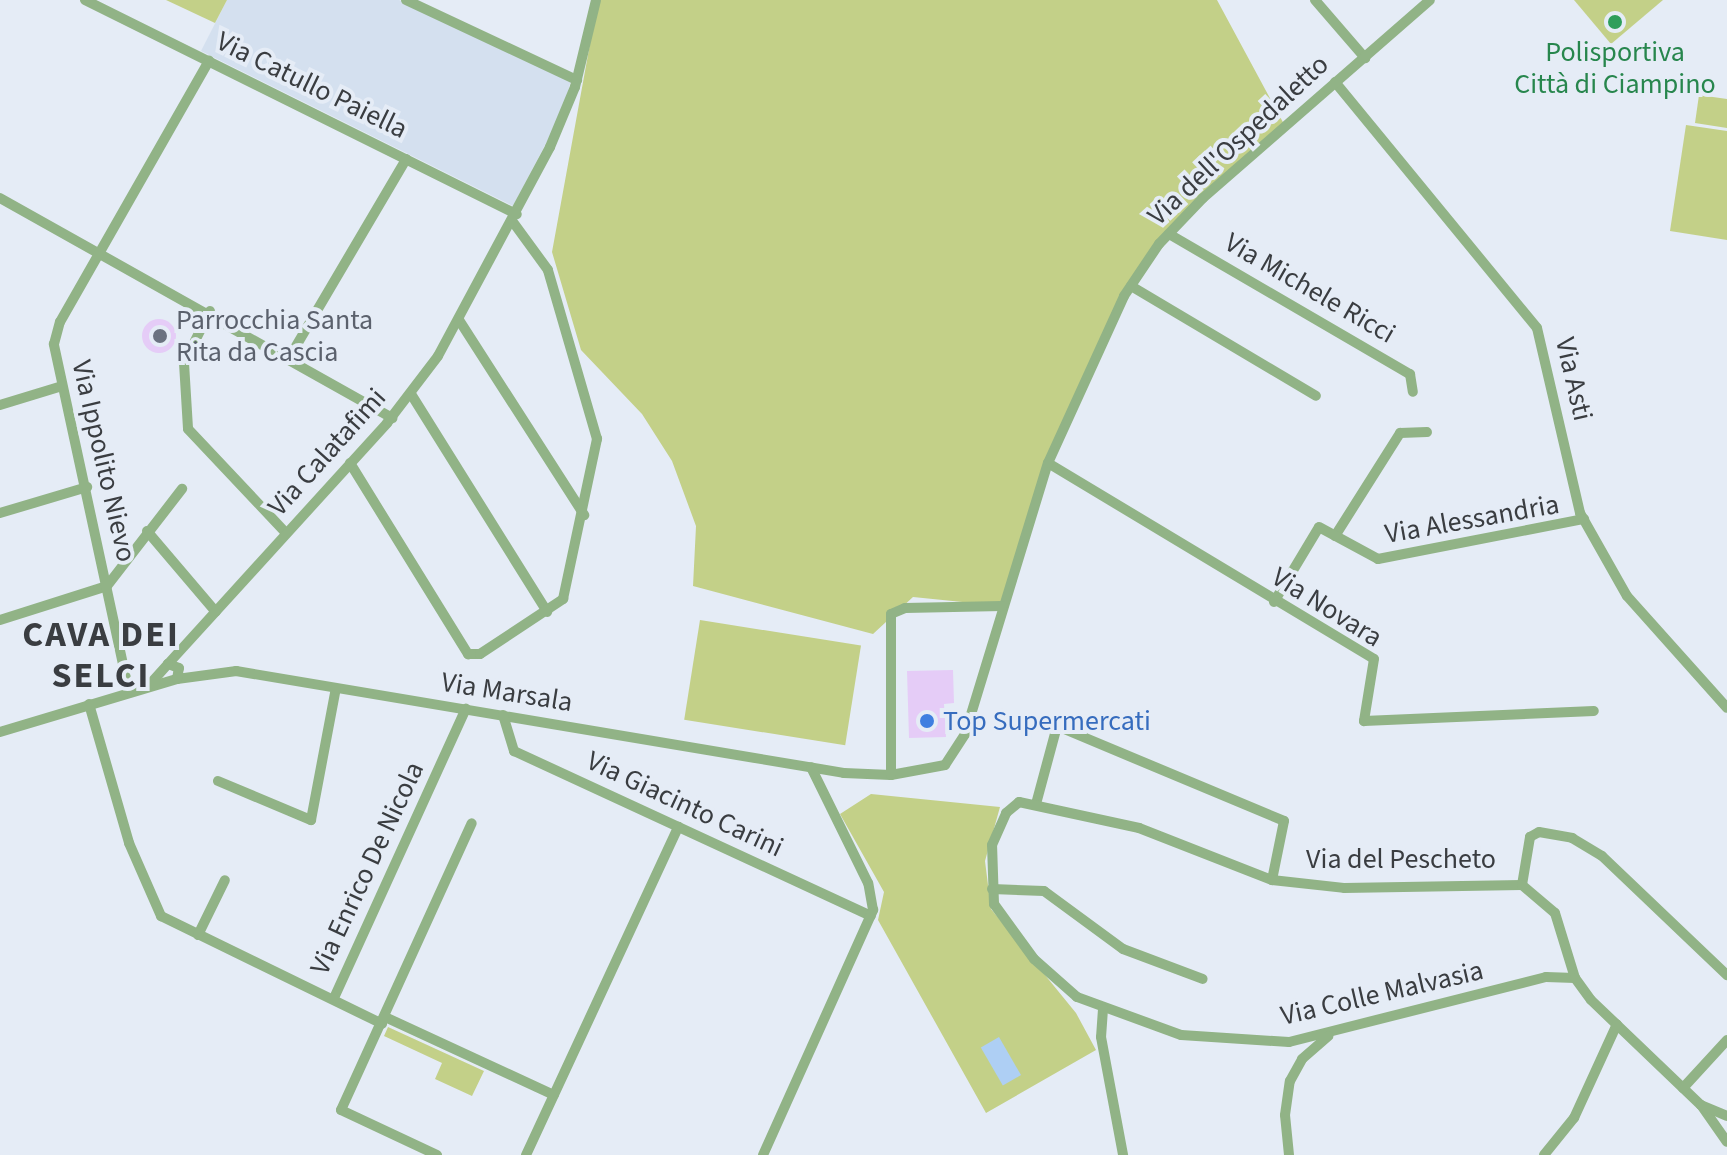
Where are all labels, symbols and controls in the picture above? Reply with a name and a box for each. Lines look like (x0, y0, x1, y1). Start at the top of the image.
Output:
marker: Polisportiva Città di Ciampino (1606, 13, 1624, 31)
street label: Via Catullo Paiella (211, 24, 413, 146)
place label: Polisportiva Città di Ciampino (1514, 35, 1716, 101)
street label: Via dell'Ospedaletto (1141, 48, 1335, 232)
street label: Via Michele Ricci (1219, 226, 1401, 350)
place label: Parrocchia Santa Rita da Cascia (176, 303, 373, 369)
marker: Parrocchia Santa Rita da Cascia (151, 327, 169, 345)
street label: Via Asti (1548, 334, 1600, 424)
street label: Via Ippolito Nievo (64, 357, 144, 565)
street label: Via Calatafimi (261, 381, 393, 523)
street label: Via Alessandria (1382, 487, 1562, 551)
street label: Via Novara (1266, 560, 1388, 654)
district label: CAVA DEI SELCI (22, 612, 180, 697)
street label: Via Marsala (439, 665, 575, 719)
place label: Top Supermercati (943, 704, 1151, 738)
marker: Top Supermercati (918, 712, 936, 730)
street label: Via Giacinto Carini (581, 744, 789, 864)
street label: Via Enrico De Nicola (303, 756, 431, 980)
street label: Via del Pescheto (1306, 842, 1496, 876)
street label: Via Colle Malvasia (1277, 953, 1487, 1033)

